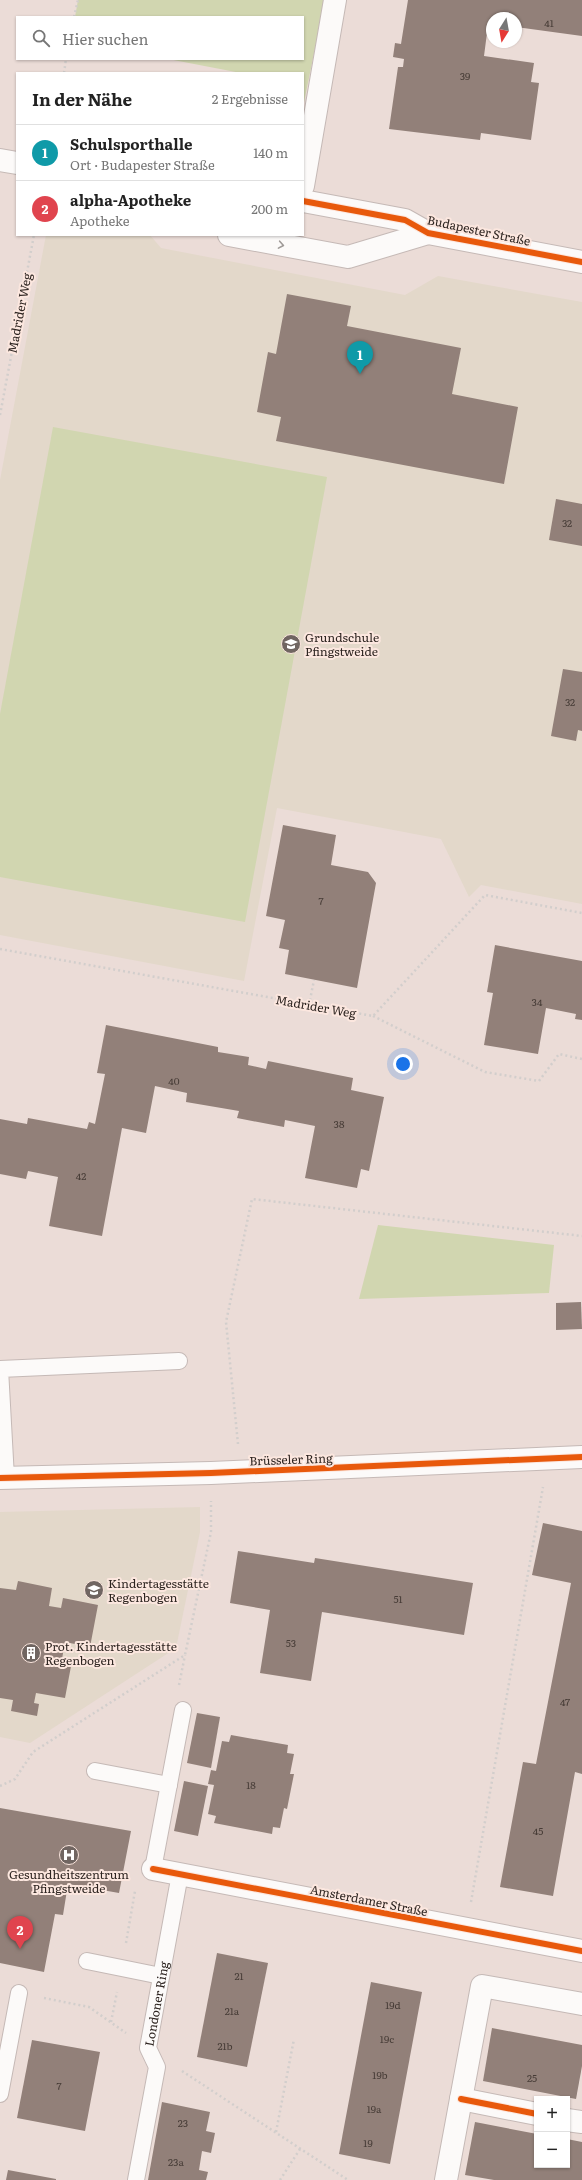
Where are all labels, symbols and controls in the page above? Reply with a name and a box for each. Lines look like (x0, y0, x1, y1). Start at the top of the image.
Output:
north arrow (486, 12, 522, 48)
house number: 41 (544, 15, 554, 30)
search box (16, 16, 304, 60)
icon: search (30, 27, 52, 49)
text: Hier suchen (62, 27, 148, 50)
house number: 39 (460, 68, 470, 83)
text: In der Nähe (32, 86, 132, 111)
text: 2 Ergebnisse (212, 89, 288, 108)
text: Schulsporthalle (70, 132, 193, 155)
text: 1 (42, 143, 48, 162)
text: 140 m (253, 143, 288, 162)
text: Ort · Budapester Straße (70, 155, 215, 174)
text: alpha-Apotheke (70, 188, 191, 211)
text: 2 (42, 199, 48, 218)
text: 200 m (251, 199, 288, 218)
street label: Budapester Straße (426, 210, 532, 250)
text: Apotheke (70, 211, 130, 230)
one-way arrow (278, 240, 284, 248)
street label: Madrider Weg (2, 271, 36, 355)
pin: 1 (347, 341, 373, 374)
house number: 32 (562, 515, 572, 530)
place label: Grundschule Pfingstweide (305, 628, 379, 660)
school or university icon: Grundschule Pfingstweide (280, 633, 302, 655)
house number: 32 (565, 694, 575, 709)
house number: 7 (318, 893, 324, 908)
street label: Madrider Weg (274, 990, 358, 1022)
house number: 34 (532, 994, 543, 1009)
your location (393, 1054, 413, 1074)
house number: 40 (168, 1073, 180, 1088)
house number: 38 (334, 1116, 345, 1131)
house number: 42 (76, 1168, 86, 1183)
street label: Brüsseler Ring (249, 1449, 333, 1469)
place label: Kindertagesstätte Regenbogen (108, 1574, 209, 1606)
school or university icon: Kindertagesstätte Regenbogen (83, 1579, 105, 1601)
house number: 51 (393, 1591, 403, 1606)
house number: 53 (286, 1635, 296, 1650)
place label: Prot. Kindertagesstätte Regenbogen (45, 1637, 177, 1669)
building icon: Prot. Kindertagesstätte Regenbogen (20, 1642, 42, 1664)
house number: 47 (560, 1694, 570, 1709)
house number: 18 (246, 1777, 256, 1792)
house number: 45 (533, 1823, 543, 1838)
hospital icon: Gesundheitszentrum Pfingstweide (58, 1844, 80, 1866)
place label: Gesundheitszentrum Pfingstweide (9, 1865, 129, 1897)
street label: Amsterdamer Straße (309, 1880, 429, 1920)
pin: 2 (7, 1916, 33, 1949)
street label: Londoner Ring (140, 1959, 173, 2048)
house number: 21 (234, 1968, 244, 1983)
house number: 19d (385, 1997, 401, 2012)
house number: 21a (225, 2003, 240, 2018)
house number: 19c (380, 2031, 394, 2046)
house number: 21b (217, 2038, 233, 2053)
house number: 19b (372, 2067, 388, 2082)
house number: 25 (527, 2070, 537, 2085)
house number: 7 (56, 2078, 62, 2093)
map controls (534, 2096, 570, 2168)
button: + (534, 2096, 570, 2132)
house number: 19a (367, 2101, 382, 2116)
house number: 23 (178, 2115, 188, 2130)
button: − (534, 2132, 570, 2168)
house number: 19 (363, 2135, 373, 2150)
house number: 23a (168, 2154, 185, 2169)

